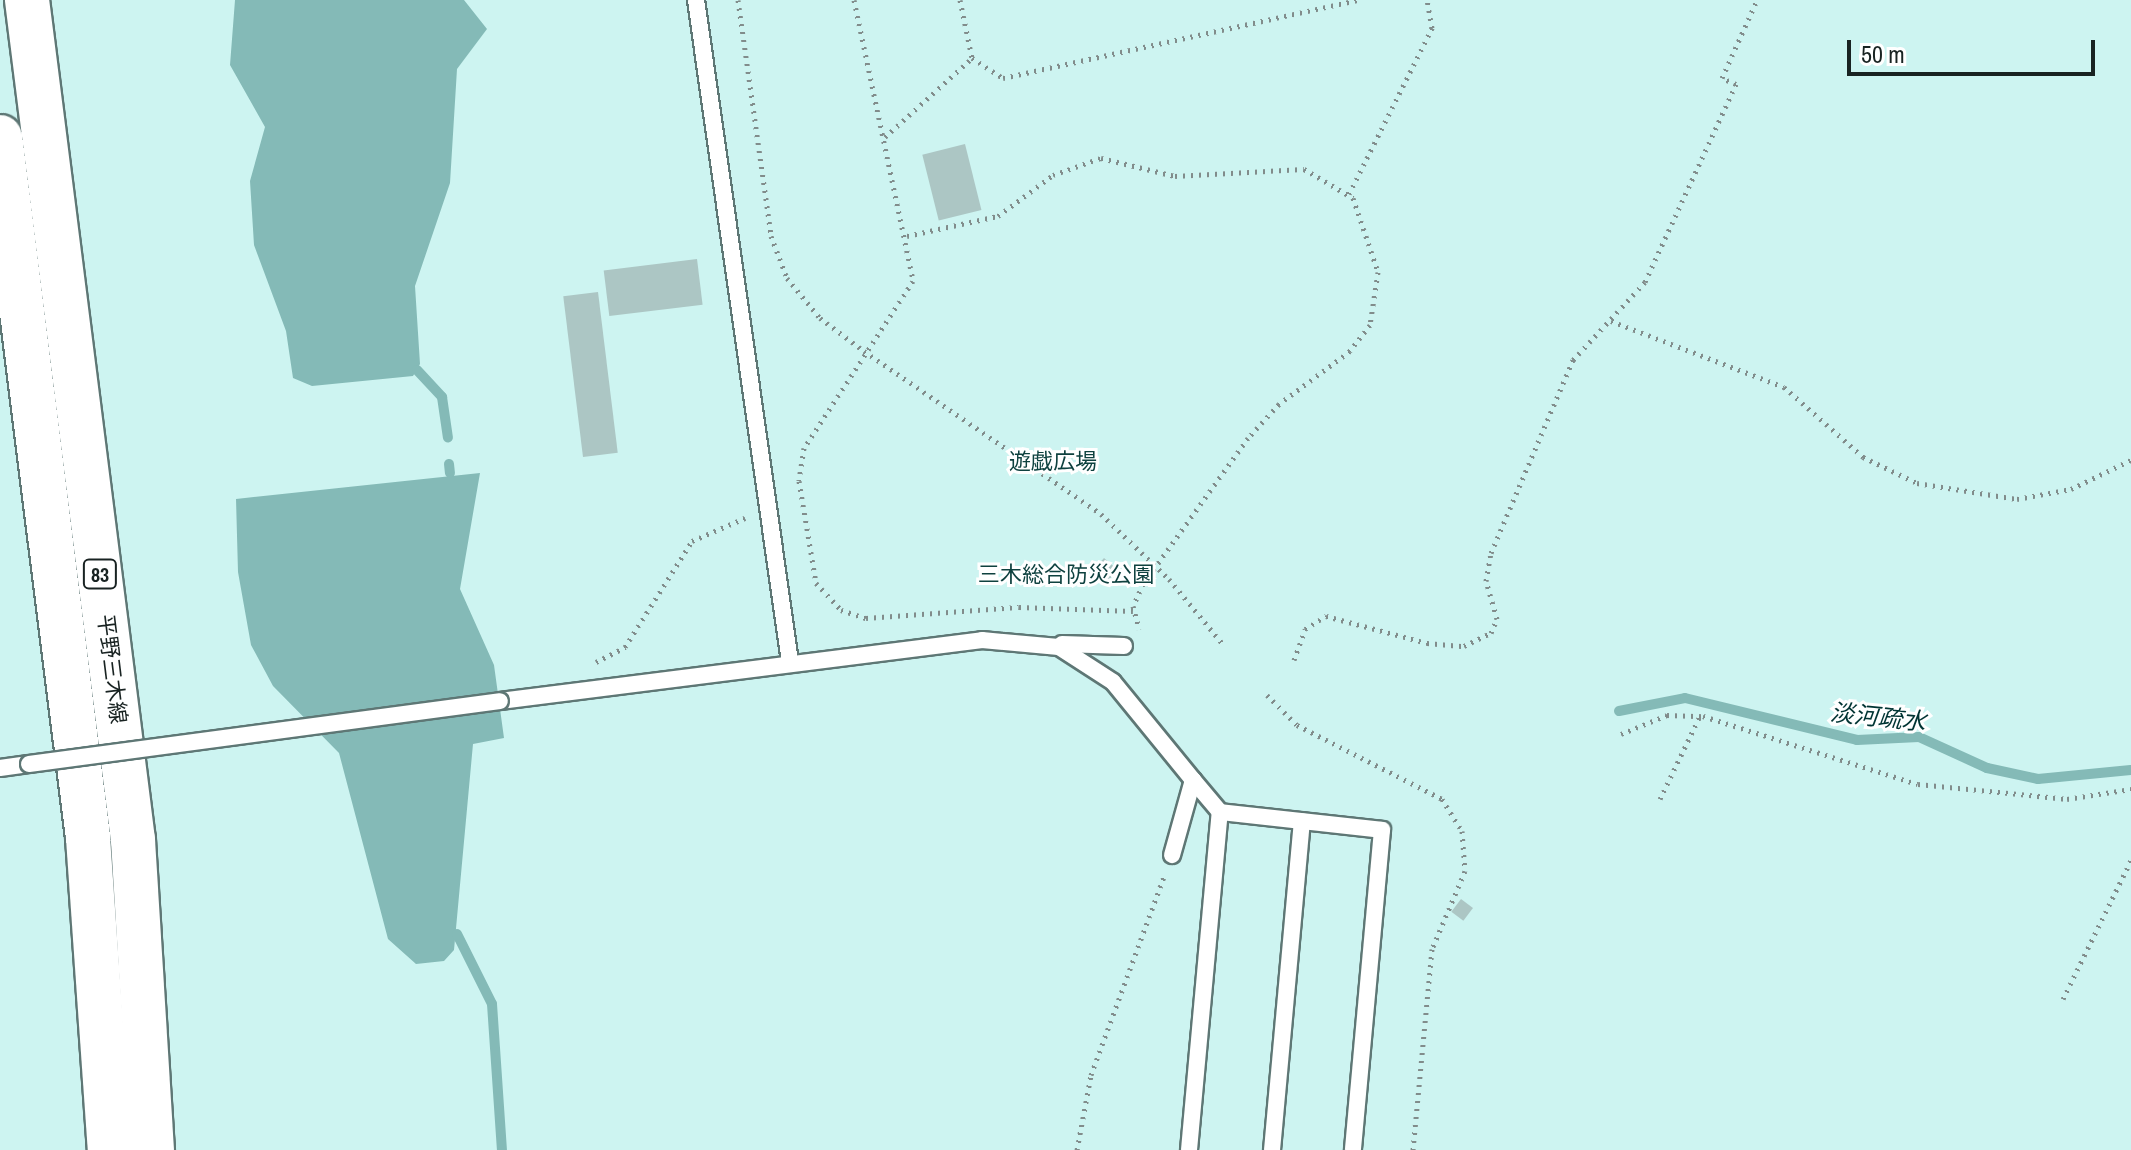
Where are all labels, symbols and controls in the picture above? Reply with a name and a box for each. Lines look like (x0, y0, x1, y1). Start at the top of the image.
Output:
scale bar (1851, 24, 2099, 74)
text: 50 m (1861, 38, 1905, 70)
park label: 遊戯広場 (1009, 449, 1097, 475)
road number: 83 (82, 558, 118, 590)
park label: 三木総合防災公園 (978, 562, 1154, 588)
street label: 平野三木線 (92, 613, 132, 725)
water label: 淡河疏水 (1829, 698, 1927, 736)

